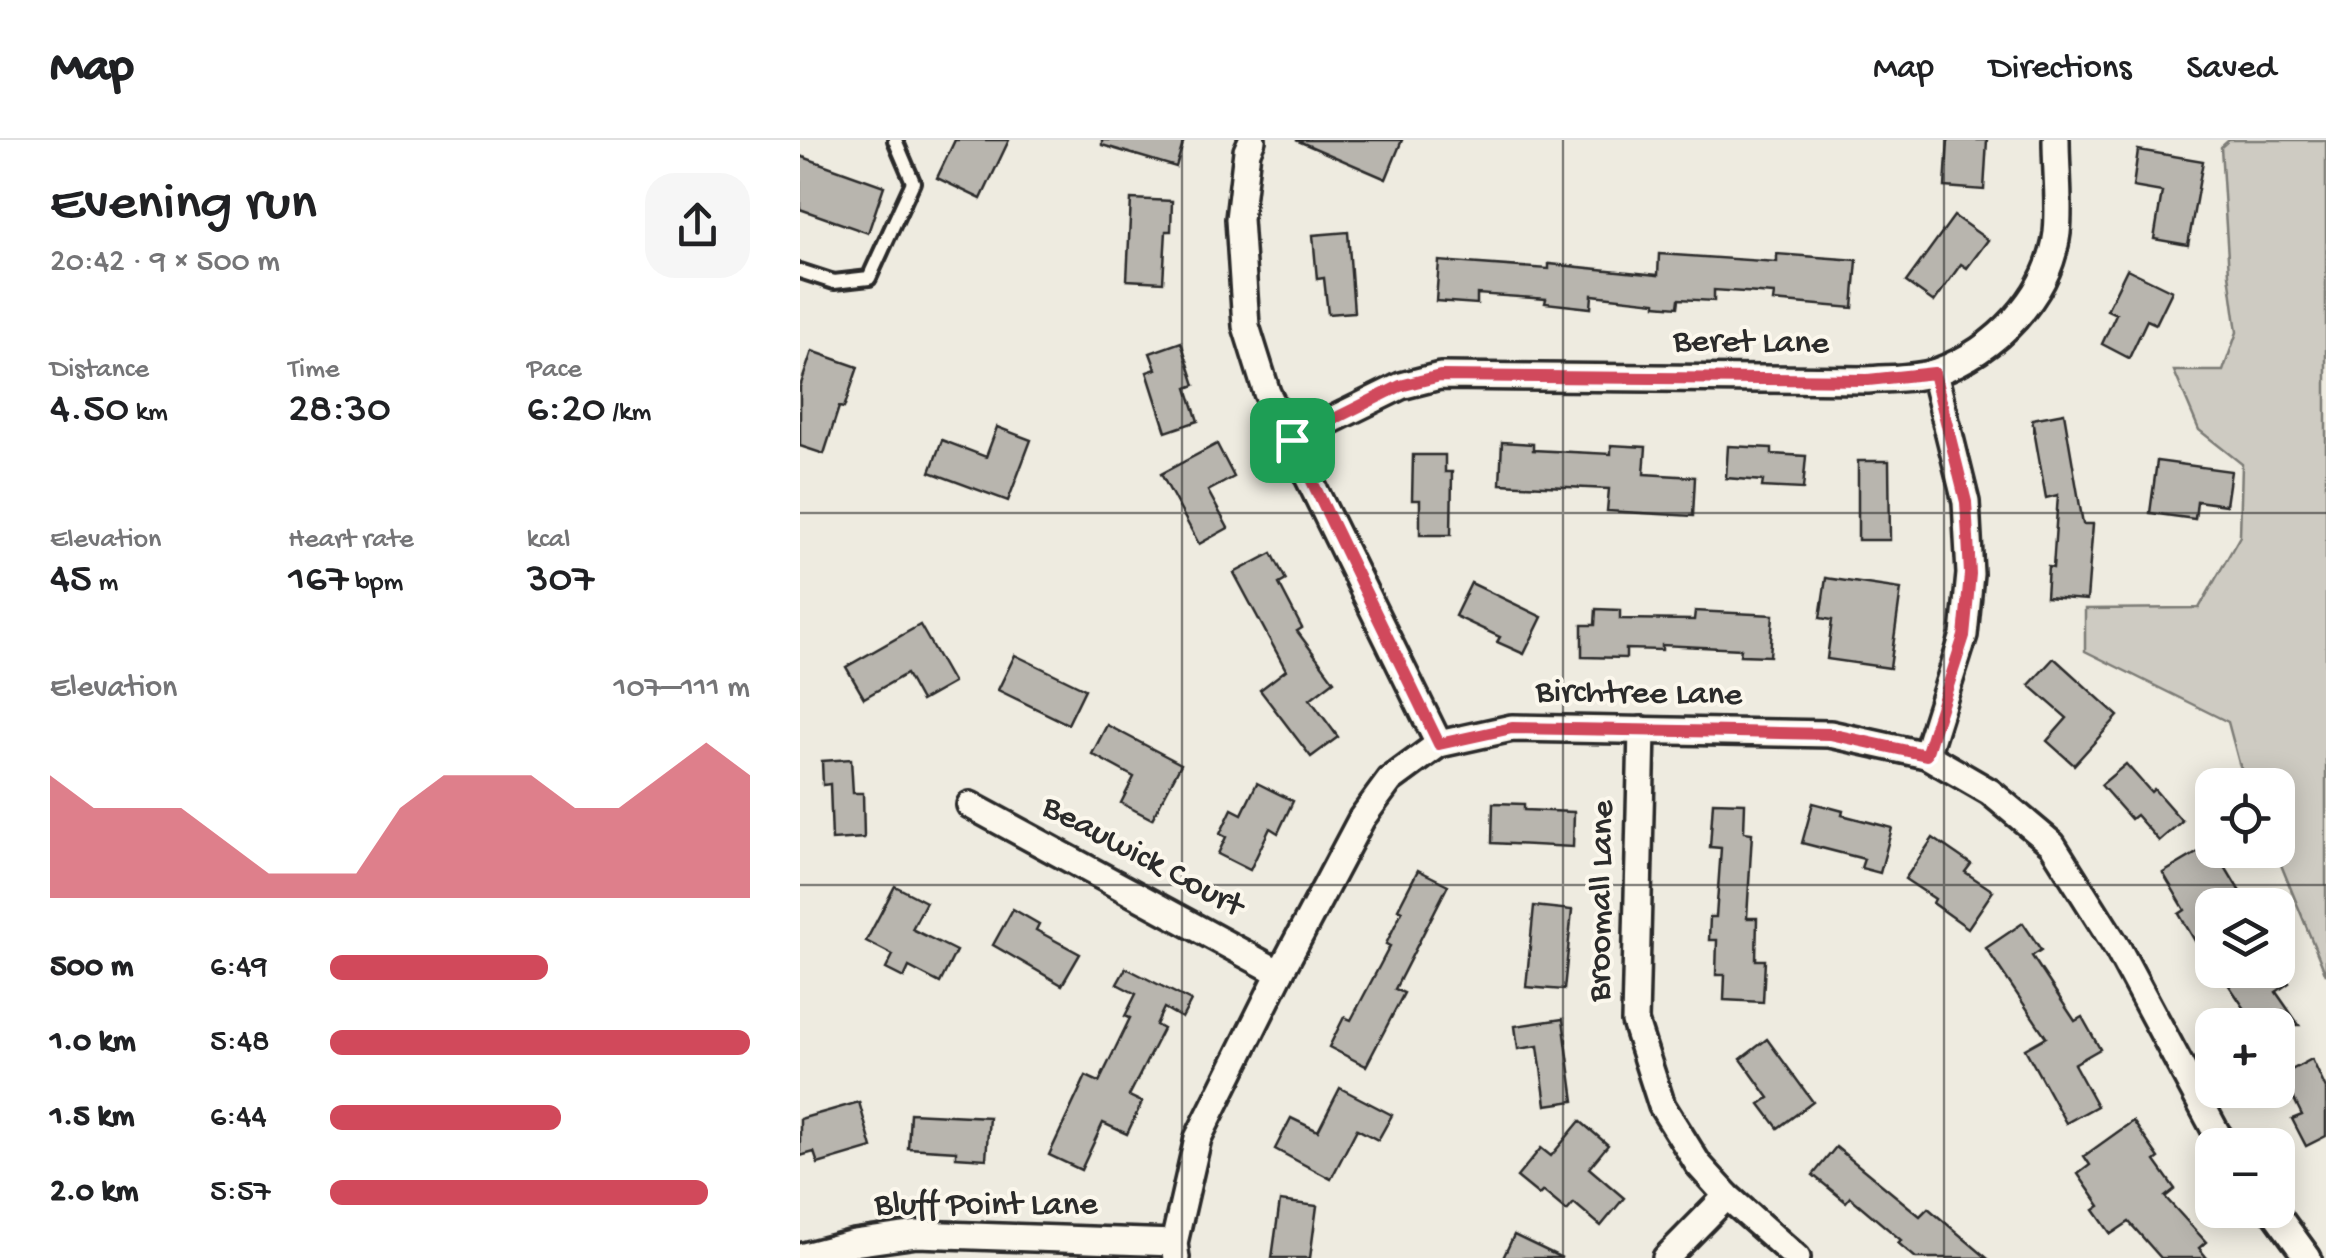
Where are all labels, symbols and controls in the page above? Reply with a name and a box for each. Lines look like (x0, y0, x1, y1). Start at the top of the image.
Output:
text: Map (50, 41, 134, 98)
text: Map (1873, 49, 1934, 90)
text: Directions (1989, 49, 2131, 90)
text: Saved (2186, 49, 2276, 90)
button: share (645, 173, 750, 278)
text: Evening run (50, 174, 317, 238)
text: 20:42 · 9 × 500 m (50, 244, 280, 282)
street label: Beret Lane (1672, 322, 1830, 366)
text: Distance (50, 354, 149, 387)
text: Time (288, 354, 340, 387)
text: Pace (527, 354, 582, 387)
text: 4.50 (50, 387, 129, 436)
text: 28:30 (288, 387, 391, 436)
text: 6:20 (527, 387, 606, 436)
text: km (129, 397, 168, 430)
text: /km (606, 397, 651, 430)
pin (1250, 398, 1335, 483)
icon: arrive (1265, 413, 1320, 468)
text: Elevation (50, 524, 161, 557)
text: Heart rate (288, 524, 414, 557)
text: kcal (527, 524, 570, 557)
text: 45 (50, 557, 92, 606)
text: 167 (288, 557, 348, 606)
text: 307 (527, 557, 594, 606)
text: m (92, 567, 118, 600)
text: bpm (348, 567, 404, 600)
text: Elevation (50, 670, 177, 708)
text: 107–111 m (614, 670, 750, 708)
street label: Birchtree Lane (1534, 673, 1744, 717)
map controls (2195, 768, 2295, 1228)
button: locate (2195, 768, 2295, 868)
street label: Beauwick Court (1033, 787, 1252, 930)
street label: Broomall Lane (1581, 799, 1625, 1003)
button: layers (2195, 888, 2295, 988)
text: 500 m (50, 949, 133, 987)
text: 6:49 (210, 949, 267, 987)
button: + (2195, 1008, 2295, 1108)
text: 1.0 km (50, 1024, 136, 1062)
text: 5:48 (210, 1024, 270, 1062)
text: 1.5 km (50, 1099, 134, 1137)
text: 6:44 (210, 1099, 267, 1137)
button: − (2195, 1128, 2295, 1228)
text: 2.0 km (50, 1174, 138, 1212)
text: 5:57 (210, 1174, 270, 1212)
street label: Bluff Point Lane (874, 1186, 1098, 1227)

